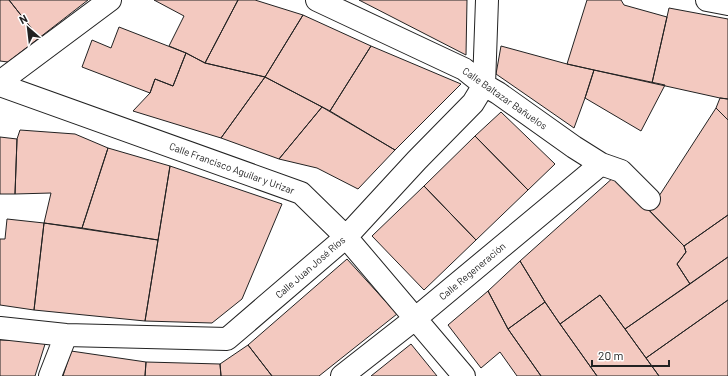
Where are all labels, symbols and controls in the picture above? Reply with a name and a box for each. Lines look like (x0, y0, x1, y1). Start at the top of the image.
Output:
north arrow (8, 8, 48, 48)
text: N (17, 11, 29, 26)
street label: Calle Baltazar Bañuelos (460, 64, 550, 132)
street label: Calle Francisco Aguilar y Urizar (168, 140, 297, 196)
street label: Calle Juan José Ríos (273, 233, 347, 301)
street label: Calle Regeneración (436, 240, 508, 302)
scale bar (592, 342, 669, 368)
text: 20 m (598, 348, 624, 362)

